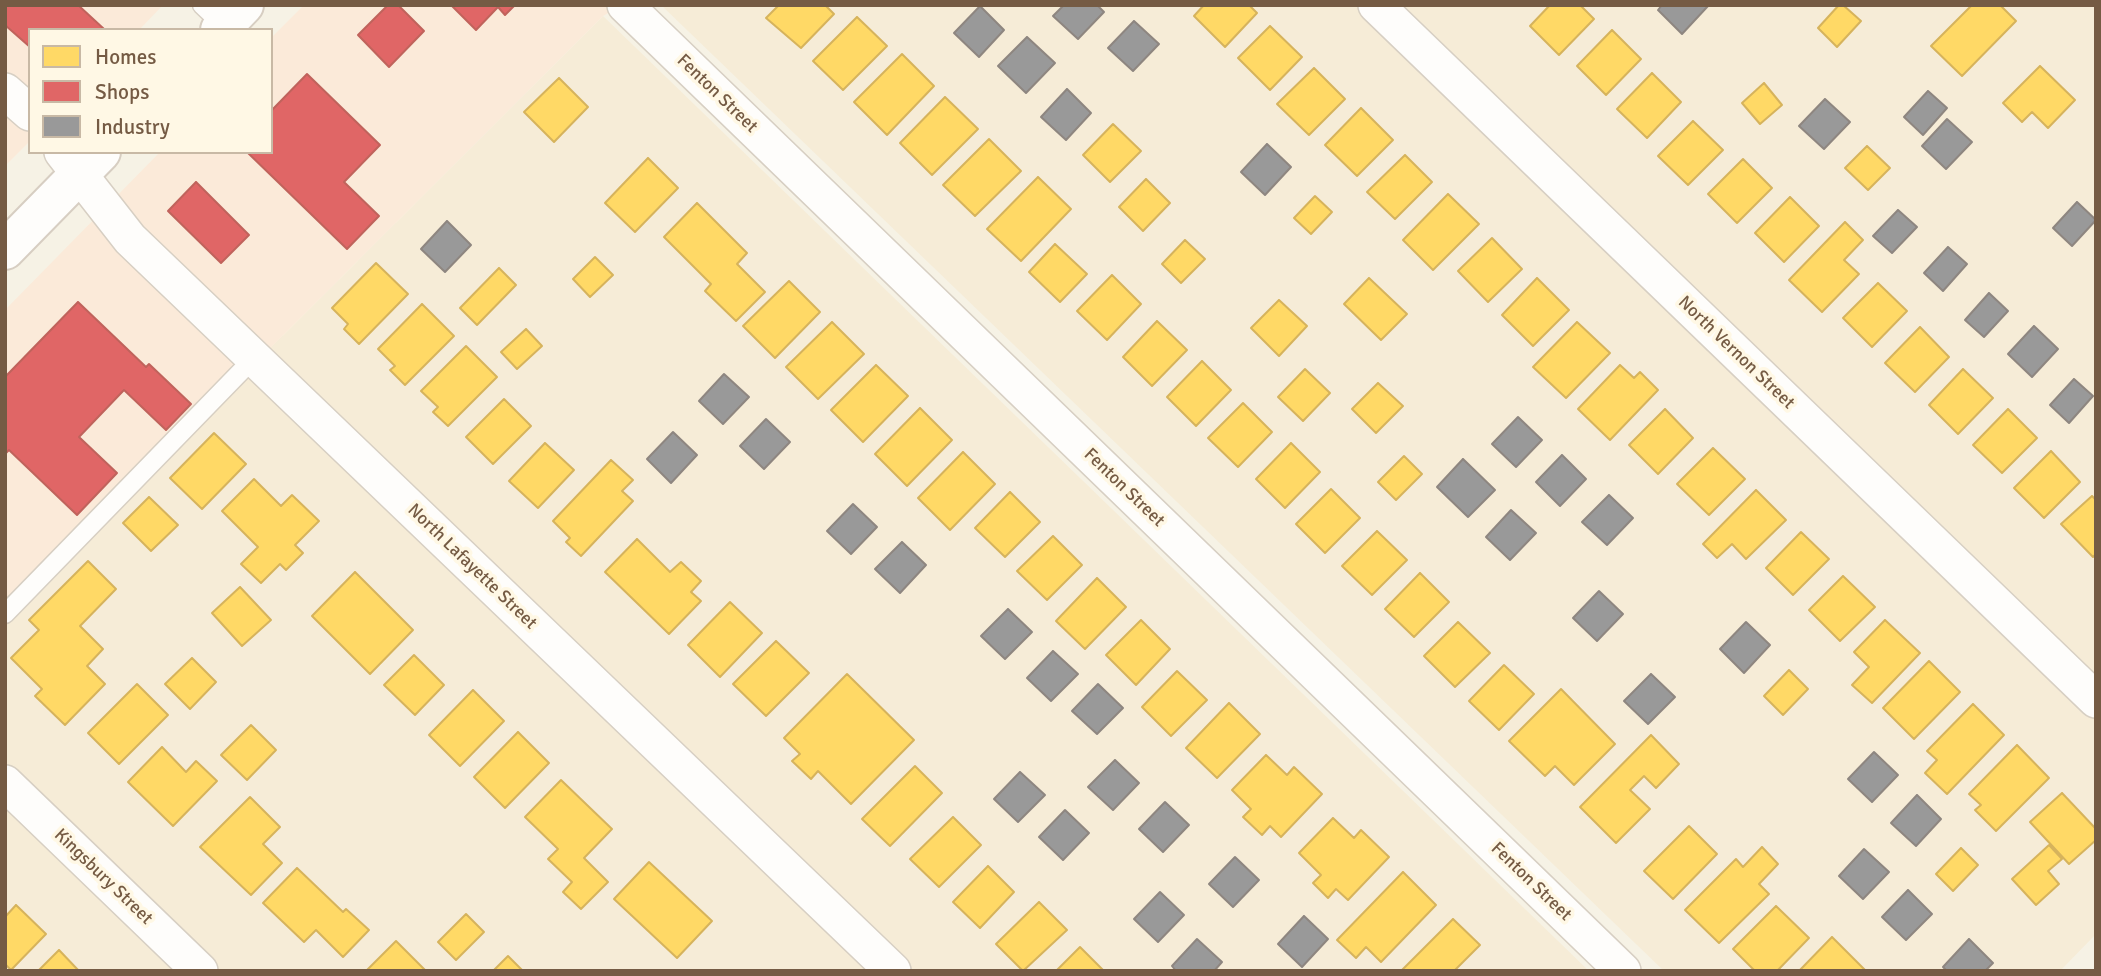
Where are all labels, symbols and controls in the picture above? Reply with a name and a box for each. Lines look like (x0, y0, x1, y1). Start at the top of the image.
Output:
legend (28, 28, 273, 154)
text: Homes (95, 44, 157, 70)
street label: Fenton Street (672, 50, 762, 138)
text: Shops (95, 79, 149, 105)
text: Industry (95, 114, 170, 140)
street label: North Vernon Street (1673, 292, 1799, 414)
street label: Fenton Street (1079, 444, 1169, 532)
street label: North Lafayette Street (403, 500, 541, 634)
street label: Kingsbury Street (49, 825, 157, 929)
street label: Fenton Street (1486, 838, 1576, 926)

